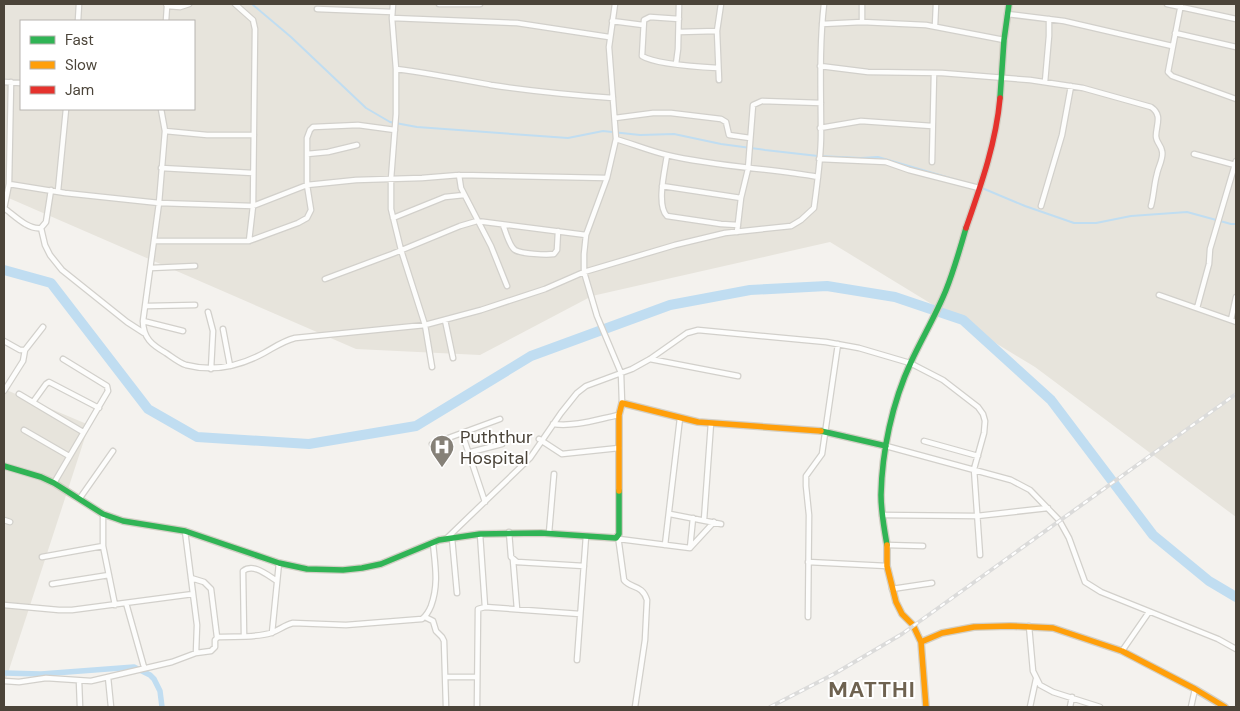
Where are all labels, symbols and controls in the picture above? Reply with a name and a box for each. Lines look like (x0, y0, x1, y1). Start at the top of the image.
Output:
legend (20, 20, 195, 110)
text: Fast (65, 30, 94, 50)
text: Slow (65, 55, 98, 75)
text: Jam (65, 80, 94, 100)
place label: Puththur Hospital (460, 425, 533, 470)
hospital icon: Puththur Hospital (429, 434, 455, 468)
district label: MATTHI (828, 675, 916, 704)

